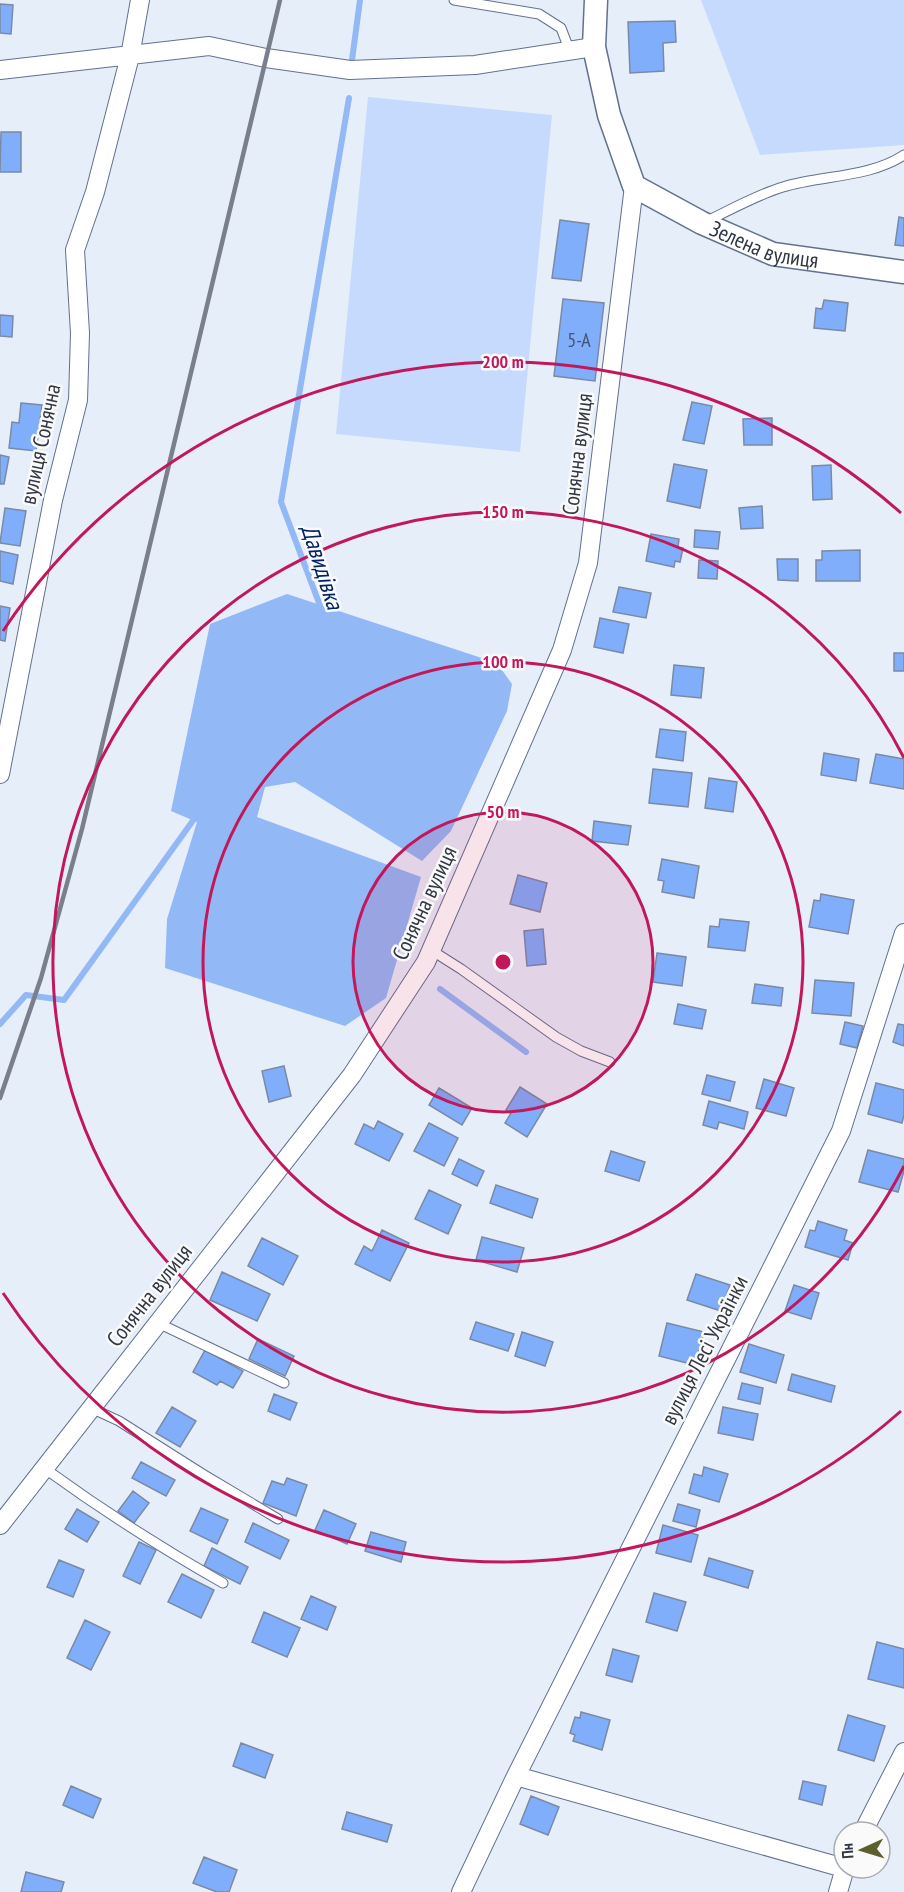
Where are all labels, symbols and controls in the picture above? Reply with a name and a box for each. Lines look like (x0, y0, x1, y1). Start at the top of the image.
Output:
street label: Зелена вулиця (706, 214, 820, 274)
house number: 5-А (567, 327, 591, 353)
text: 200 m (482, 350, 524, 373)
street label: вулиця Сонячна (14, 381, 66, 507)
street label: Сонячна вулиця (556, 392, 598, 516)
text: 150 m (482, 500, 524, 523)
water label: Давидівка (294, 520, 351, 614)
text: 100 m (482, 650, 524, 673)
text: 50 m (487, 800, 519, 823)
street label: Сонячна вулиця (385, 842, 463, 964)
centre of rings (493, 952, 513, 972)
street label: Сонячна вулиця (100, 1238, 198, 1352)
street label: вулиця Лесі Українки (654, 1271, 754, 1429)
north arrow (832, 1820, 892, 1880)
text: Пн (837, 1843, 858, 1859)

